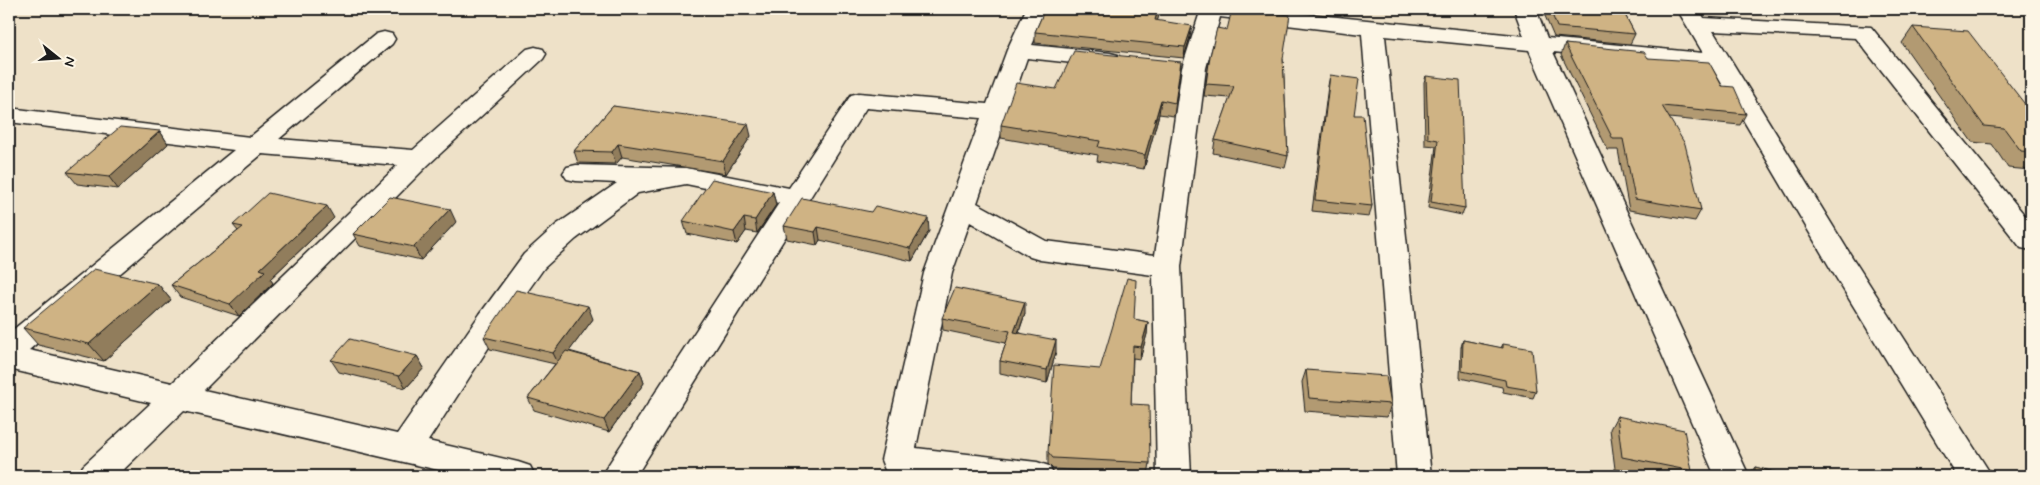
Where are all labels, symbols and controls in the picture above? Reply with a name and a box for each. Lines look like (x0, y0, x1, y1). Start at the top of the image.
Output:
north arrow (32, 32, 82, 82)
text: N (60, 54, 79, 69)

